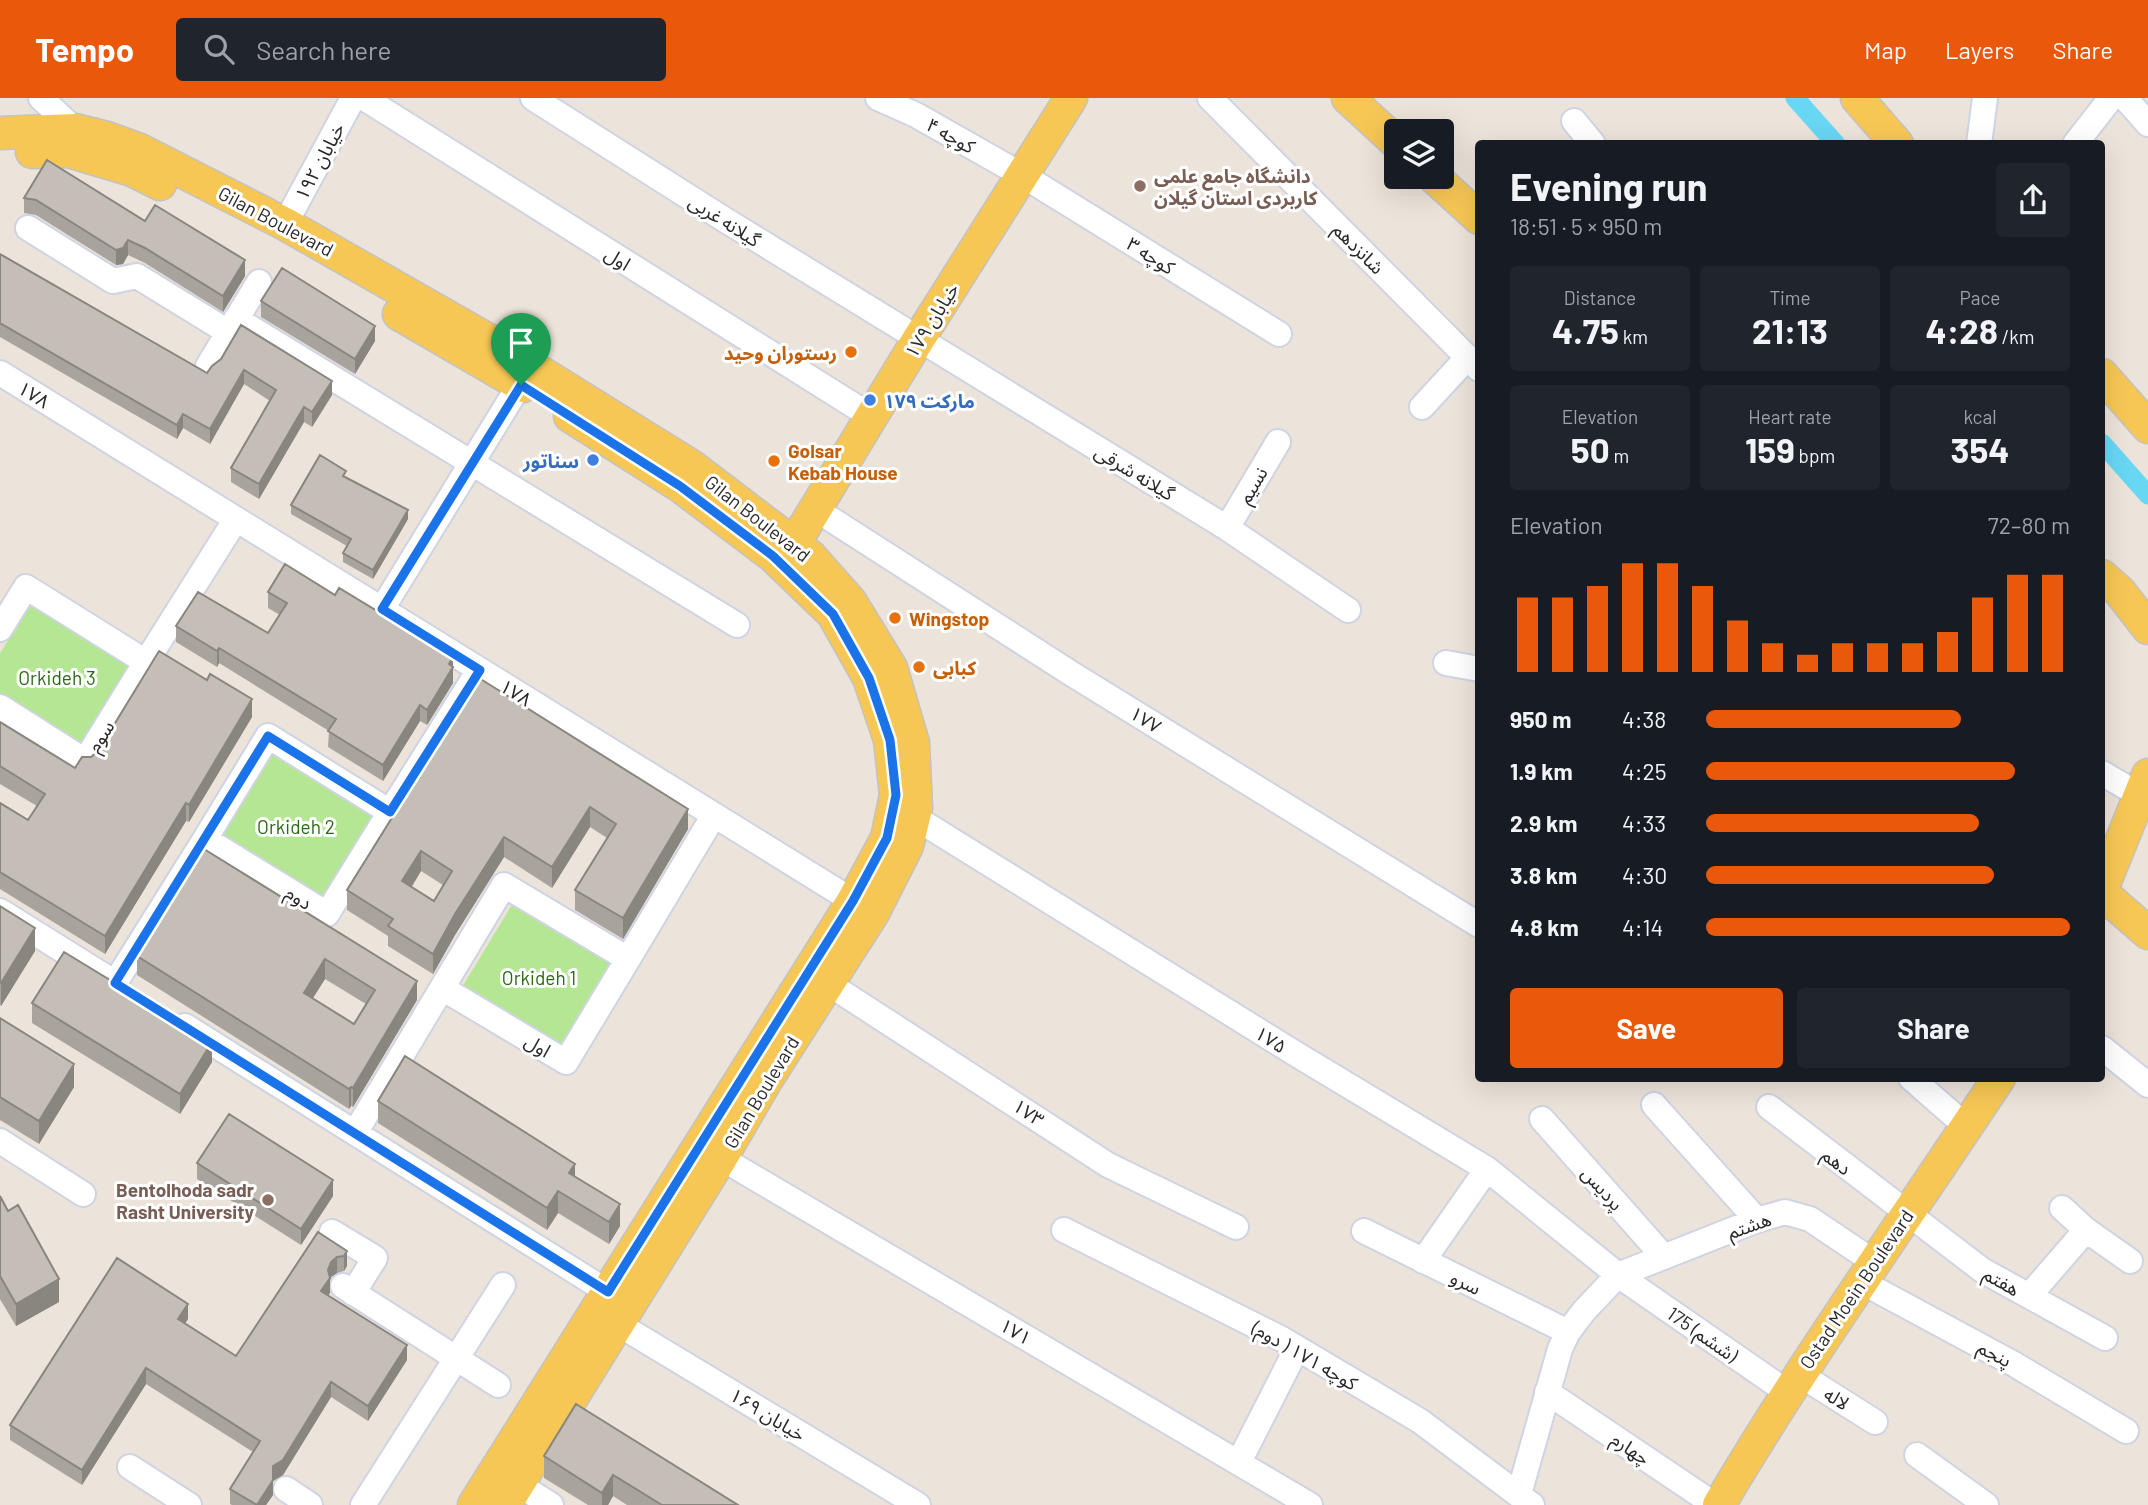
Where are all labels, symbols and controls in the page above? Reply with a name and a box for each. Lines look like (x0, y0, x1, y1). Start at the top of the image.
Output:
search box (176, 18, 666, 81)
text: Tempo (35, 29, 134, 69)
icon: search (200, 30, 238, 68)
text: Search here (256, 34, 391, 65)
text: Map (1864, 35, 1907, 64)
text: Layers (1945, 35, 2014, 64)
text: Share (2052, 35, 2113, 64)
street label: کوچه ۴ (922, 112, 980, 160)
street label: خیابان ۱۹۲ (289, 119, 349, 203)
map controls (1384, 119, 1454, 189)
button: layers (1384, 119, 1454, 189)
text: Evening run (1510, 163, 1708, 209)
button: share (1996, 163, 2070, 237)
place label: دانشگاه جامع علمی کاربردی استان گیلان (1154, 164, 1318, 210)
marker: دانشگاه جامع علمی کاربردی استان گیلان (1132, 178, 1148, 194)
street label: Gilan Boulevard (215, 181, 337, 261)
street label: گیلانه غربی (684, 189, 766, 252)
text: 18:51 · 5 × 950 m (1510, 212, 1662, 240)
street label: شانزدهم (1326, 218, 1389, 281)
street label: کوچه ۳ (1122, 231, 1180, 281)
street label: اول (600, 241, 635, 276)
street label: خیابان ۱۷۹ (899, 278, 963, 362)
text: Distance (1564, 286, 1636, 309)
text: Time (1769, 286, 1811, 309)
text: Pace (1960, 286, 2000, 309)
text: 4.75 (1552, 309, 1619, 351)
text: 21:13 (1752, 309, 1828, 351)
text: 4:28 (1925, 309, 1998, 351)
pin (491, 313, 551, 385)
icon: arrive (502, 324, 540, 362)
text: km (1619, 325, 1648, 348)
text: /km (1998, 325, 2035, 348)
place label: رستوران وحید (724, 341, 837, 365)
marker: رستوران وحید (843, 344, 859, 360)
street label: ۱۷۸ (14, 376, 54, 412)
place label: ۱۷۹ مارکت (884, 389, 975, 413)
marker: ۱۷۹ مارکت (862, 392, 878, 408)
text: Elevation (1562, 405, 1638, 428)
text: Heart rate (1748, 405, 1832, 428)
text: kcal (1963, 405, 1997, 428)
text: 50 (1571, 428, 1610, 470)
text: 159 (1745, 428, 1795, 470)
text: 354 (1951, 428, 2009, 470)
place label: Golsar Kebab House (788, 439, 898, 484)
street label: گیلانه شرقی (1091, 439, 1180, 506)
text: m (1610, 444, 1629, 467)
text: bpm (1795, 444, 1835, 467)
place label: سناتور (522, 449, 579, 473)
marker: سناتور (585, 452, 601, 468)
marker: Golsar Kebab House (766, 453, 782, 469)
street label: نسیم (1232, 462, 1275, 510)
street label: Gilan Boulevard (701, 470, 815, 566)
text: Elevation (1510, 511, 1603, 539)
text: 72–80 m (1988, 511, 2070, 539)
place label: Wingstop (909, 607, 990, 630)
marker: Wingstop (887, 610, 903, 626)
place label: کبابی (933, 656, 977, 679)
marker: کبابی (911, 659, 927, 675)
park label: Orkideh 3 (18, 666, 96, 689)
street label: ۱۷۸ (496, 674, 536, 710)
street label: ۱۷۷ (1126, 701, 1166, 737)
text: 950 m (1510, 705, 1572, 733)
text: 4:38 (1622, 705, 1666, 733)
street label: سوم (81, 716, 122, 758)
text: 1.9 km (1510, 757, 1573, 785)
text: 4:25 (1622, 757, 1667, 785)
text: 2.9 km (1510, 809, 1577, 837)
text: 4:33 (1622, 809, 1666, 837)
park label: Orkideh 2 (257, 815, 335, 838)
text: 3.8 km (1510, 861, 1577, 889)
text: 4:30 (1622, 861, 1667, 889)
street label: دوم (279, 880, 316, 917)
text: 4.8 km (1510, 913, 1579, 941)
text: 4:14 (1622, 913, 1663, 941)
park label: Orkideh 1 (502, 966, 576, 989)
button: Save (1510, 988, 1783, 1068)
button: Share (1797, 988, 2070, 1068)
street label: ۱۷۵ (1251, 1021, 1291, 1057)
street label: اول (520, 1028, 555, 1062)
street label: Gilan Boulevard (718, 1032, 804, 1152)
street label: ۱۷۳ (1009, 1093, 1049, 1131)
street label: دهم (1815, 1143, 1856, 1183)
street label: پردیس (1576, 1161, 1629, 1216)
place label: Bentolhoda sadr Rasht University (116, 1178, 255, 1223)
marker: Bentolhoda sadr Rasht University (260, 1192, 276, 1208)
street label: Ostad Moein Boulevard (1794, 1205, 1918, 1373)
street label: هشتم (1724, 1207, 1775, 1247)
street label: هفتم (1978, 1262, 2024, 1304)
street label: سرو (1447, 1265, 1485, 1300)
street label: 175 (ششم) (1661, 1301, 1744, 1370)
street label: ۱۷۱ (996, 1313, 1036, 1349)
street label: کوچه ۱۷۱ ( دوم) (1245, 1315, 1363, 1398)
street label: پنجم (1972, 1335, 2016, 1375)
street label: لاله (1820, 1382, 1854, 1414)
street label: خیابان ۱۶۹ (726, 1383, 810, 1446)
street label: چهارم (1605, 1427, 1655, 1473)

